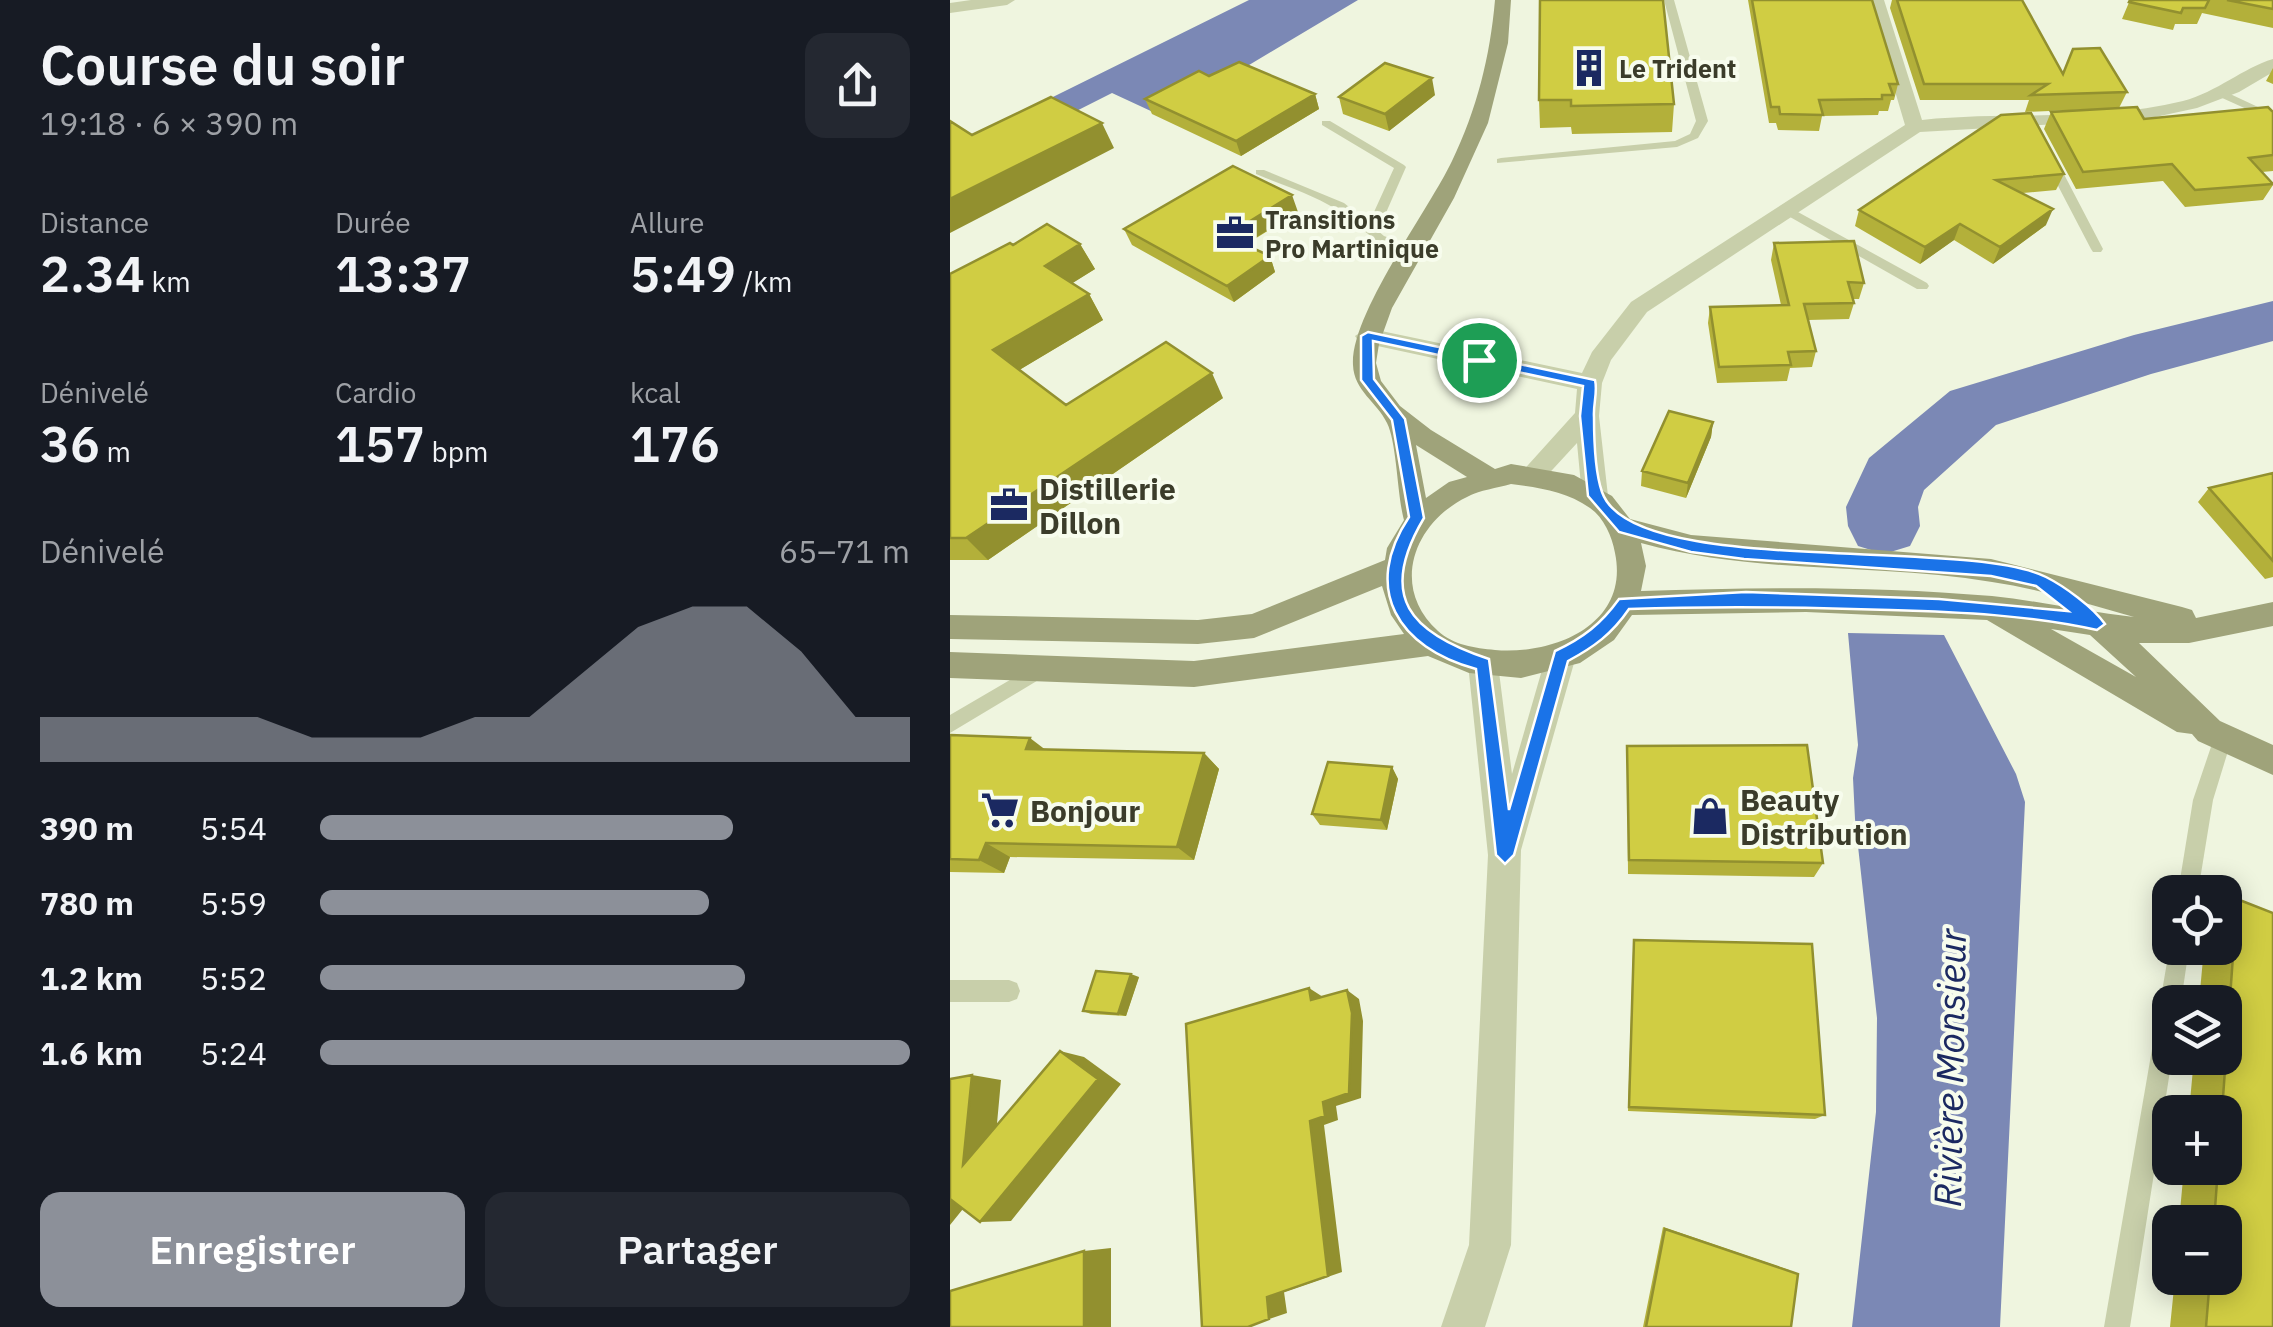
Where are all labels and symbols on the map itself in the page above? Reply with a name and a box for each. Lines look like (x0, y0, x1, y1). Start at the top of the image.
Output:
building icon: Le Trident (1568, 47, 1610, 89)
place label: Le Trident (1619, 52, 1736, 85)
place label: Transitions Pro Martinique (1265, 203, 1439, 265)
office icon: Transitions Pro Martinique (1214, 212, 1256, 254)
pin (1437, 318, 1522, 403)
place label: Distillerie Dillon (1039, 469, 1176, 542)
office icon: Distillerie Dillon (988, 484, 1030, 526)
place label: Beauty Distribution (1740, 780, 1908, 853)
supermarket icon: Bonjour (979, 789, 1021, 831)
place label: Bonjour (1030, 791, 1140, 830)
shop icon: Beauty Distribution (1689, 795, 1731, 837)
water label: Rivière Monsieur (1922, 927, 1976, 1208)

